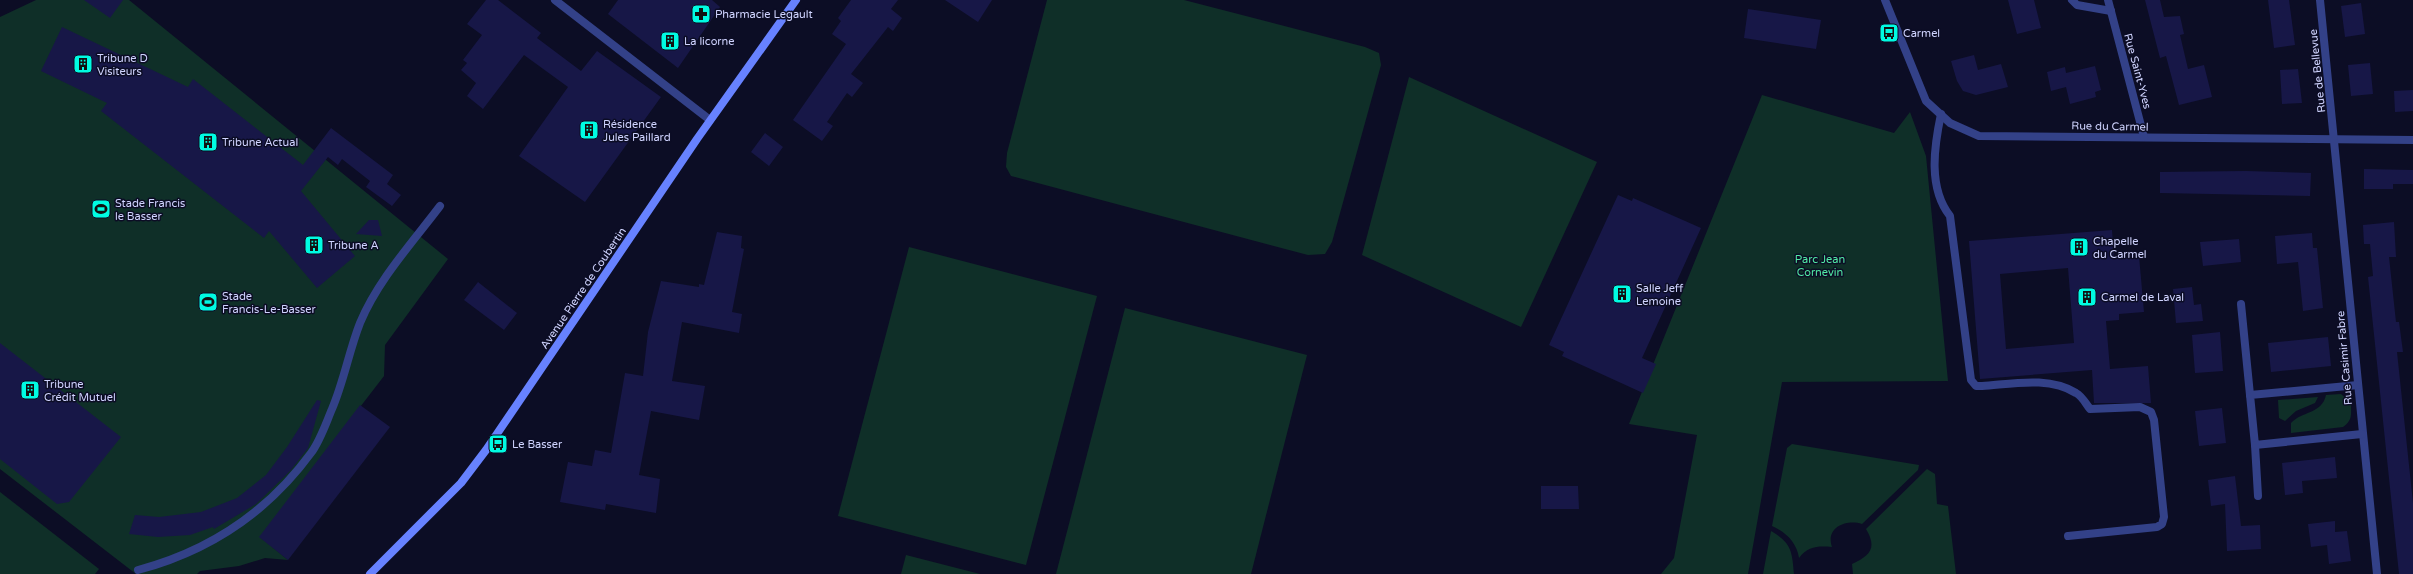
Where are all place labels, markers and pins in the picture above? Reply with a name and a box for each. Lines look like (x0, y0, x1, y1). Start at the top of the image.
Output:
pharmacy icon: Pharmacie Legault (690, 3, 712, 25)
place label: Pharmacie Legault (715, 8, 813, 21)
bus stop icon: Carmel (1878, 22, 1900, 44)
place label: Carmel (1903, 27, 1940, 40)
building icon: La licorne (659, 30, 681, 52)
place label: La licorne (684, 35, 735, 48)
place label: Tribune D Visiteurs (97, 52, 148, 78)
building icon: Tribune D Visiteurs (72, 53, 94, 75)
place label: Résidence Jules Paillard (603, 118, 671, 144)
building icon: Résidence Jules Paillard (578, 119, 600, 141)
building icon: Tribune Actual (197, 131, 219, 153)
place label: Tribune Actual (222, 136, 298, 149)
place label: Stade Francis le Basser (115, 197, 185, 223)
sports icon: Stade Francis le Basser (90, 198, 112, 220)
building icon: Tribune A (303, 234, 325, 256)
place label: Chapelle du Carmel (2093, 235, 2147, 261)
building icon: Chapelle du Carmel (2068, 236, 2090, 258)
place label: Tribune A (328, 239, 379, 252)
place label: Salle Jeff Lemoine (1636, 282, 1684, 308)
building icon: Salle Jeff Lemoine (1611, 283, 1633, 305)
building icon: Carmel de Laval (2076, 286, 2098, 308)
place label: Stade Francis-Le-Basser (222, 290, 316, 316)
sports icon: Stade Francis-Le-Basser (197, 291, 219, 313)
place label: Carmel de Laval (2101, 291, 2184, 304)
place label: Tribune Crédit Mutuel (44, 378, 116, 404)
building icon: Tribune Crédit Mutuel (19, 379, 41, 401)
bus stop icon: Le Basser (487, 433, 509, 455)
place label: Le Basser (512, 438, 563, 451)

